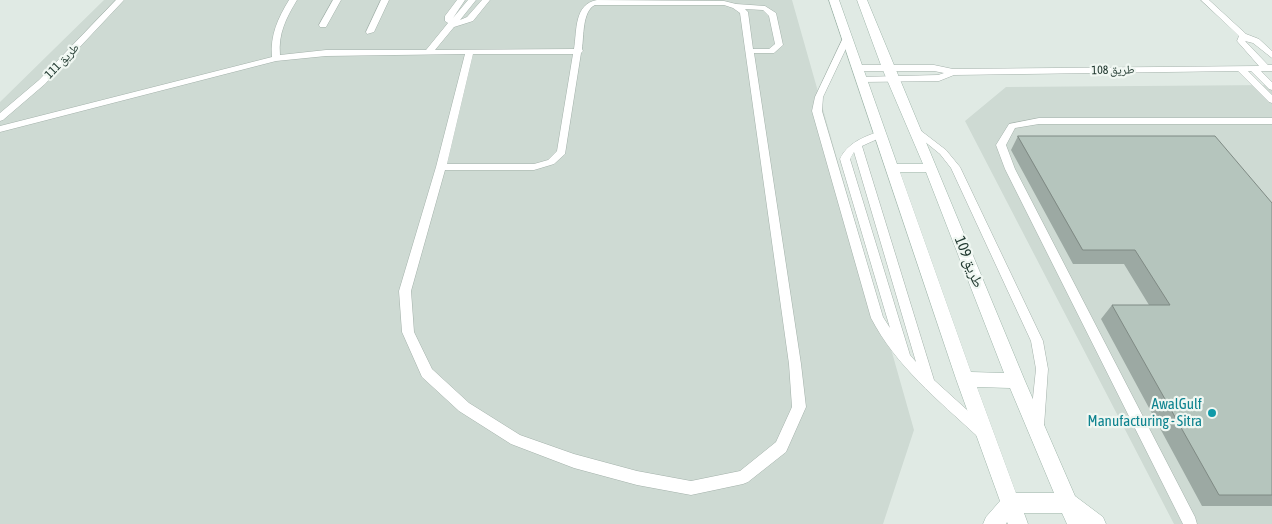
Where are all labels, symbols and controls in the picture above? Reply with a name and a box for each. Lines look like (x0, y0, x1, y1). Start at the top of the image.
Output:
street label: طريق 111 (42, 40, 82, 82)
street label: طريق 108 (1091, 62, 1135, 78)
street label: طريق 109 (951, 234, 987, 290)
place label: AwalGulf Manufacturing - Sitra (1088, 395, 1202, 430)
marker: AwalGulf Manufacturing - Sitra (1206, 407, 1218, 419)

